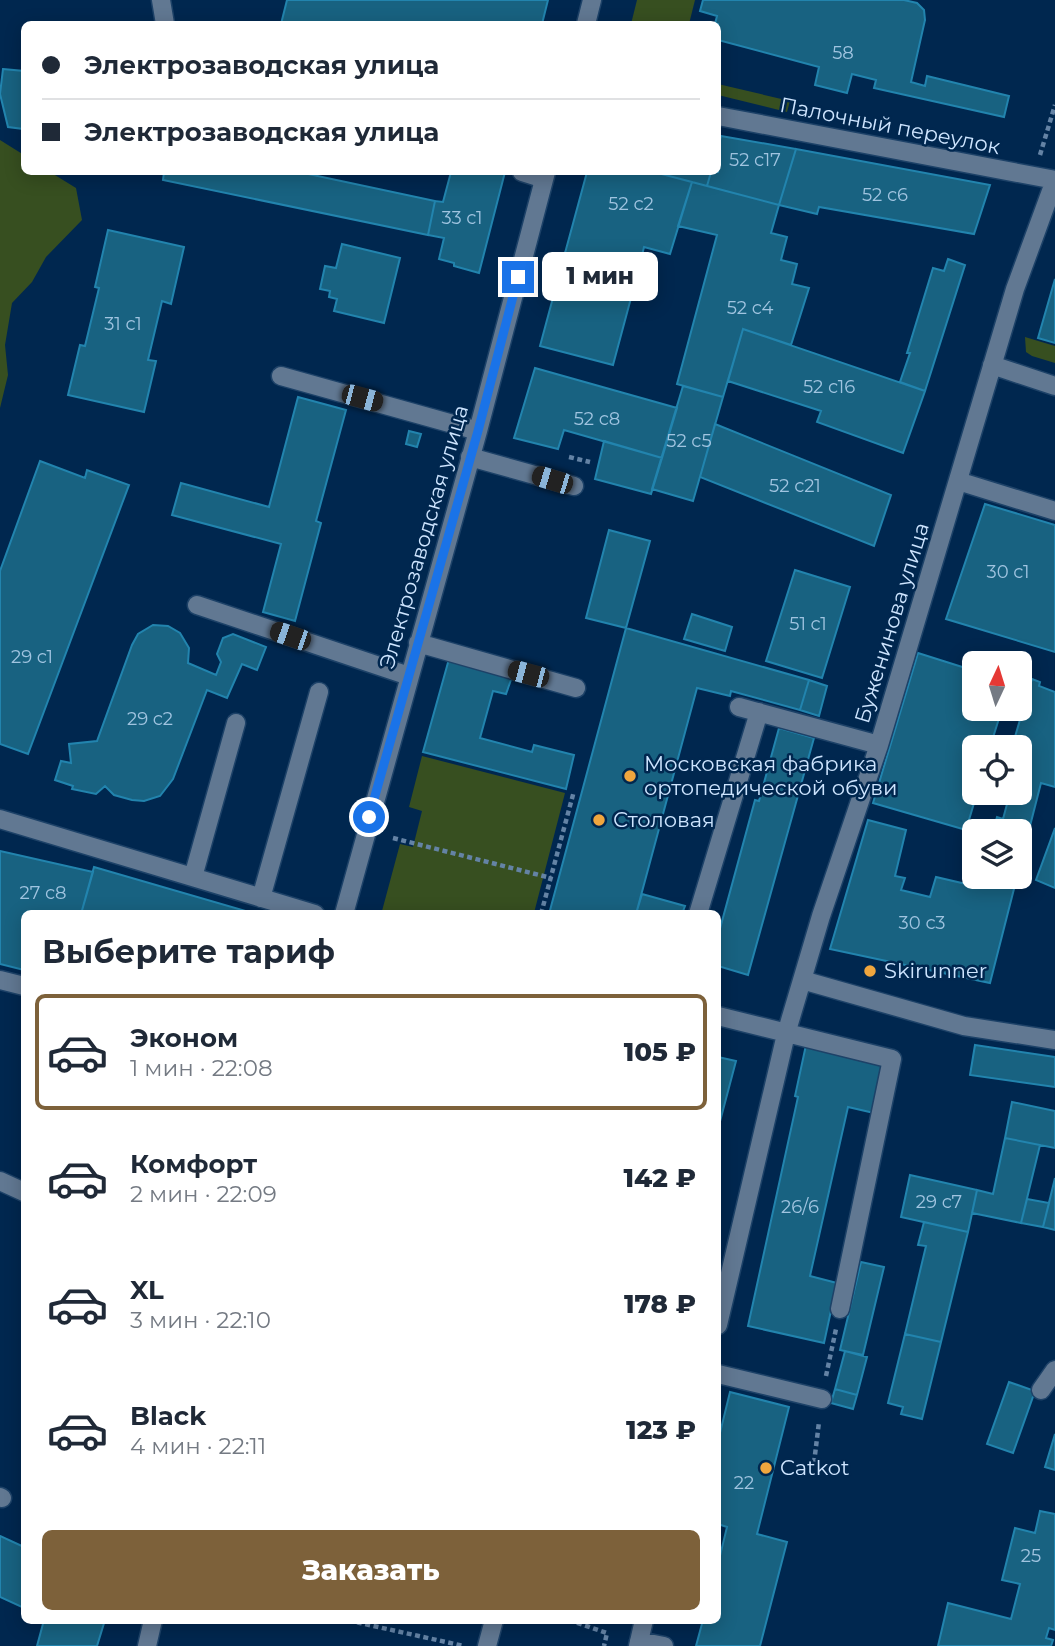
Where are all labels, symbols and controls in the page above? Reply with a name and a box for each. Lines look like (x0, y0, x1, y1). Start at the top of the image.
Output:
house number: 58 (832, 42, 854, 64)
text: Электрозаводская улица (84, 49, 439, 81)
street label: Палочный переулок (778, 92, 1002, 159)
text: Электрозаводская улица (84, 116, 439, 148)
house number: 52 с17 (729, 149, 781, 171)
house number: 52 с6 (862, 184, 908, 206)
house number: 52 с2 (608, 193, 654, 215)
house number: 33 с1 (441, 207, 483, 229)
callout: 1 мин (542, 252, 658, 302)
route end (502, 261, 534, 293)
text: 1 мин (566, 262, 634, 290)
house number: 52 с4 (727, 297, 773, 319)
house number: 31 с1 (104, 313, 142, 335)
house number: 52 с16 (803, 376, 855, 398)
car (339, 382, 386, 414)
street label: Электрозаводская улица (374, 402, 473, 672)
house number: 52 с8 (574, 408, 620, 430)
house number: 52 с5 (666, 430, 712, 452)
car (529, 464, 576, 496)
house number: 52 с21 (769, 475, 821, 497)
street label: Буженинова улица (849, 520, 934, 726)
house number: 30 с1 (987, 561, 1030, 583)
house number: 51 с1 (789, 613, 827, 635)
car (267, 619, 314, 653)
house number: 29 с1 (11, 646, 53, 668)
north arrow (962, 651, 1032, 721)
map controls (962, 651, 1032, 889)
car (505, 658, 552, 690)
house number: 29 с2 (127, 708, 173, 730)
button: locate (962, 735, 1032, 805)
place label: Московская фабрика ортопедической обуви (644, 751, 898, 800)
marker: Московская фабрика ортопедической обуви (622, 768, 638, 784)
route start (353, 801, 385, 833)
place label: Столовая (613, 807, 715, 832)
marker: Столовая (591, 812, 607, 828)
button: layers (962, 819, 1032, 889)
house number: 27 с8 (19, 882, 67, 904)
house number: 30 с3 (899, 912, 945, 934)
text: Выберите тариф (42, 932, 335, 971)
place label: Skirunner (884, 958, 987, 983)
marker: Skirunner (862, 963, 878, 979)
icon: car (46, 1021, 109, 1084)
text: Эконом (130, 1022, 238, 1054)
text: 105 ₽ (624, 1036, 696, 1068)
text: 1 мин · 22:08 (130, 1054, 273, 1082)
icon: car (46, 1147, 109, 1210)
text: Комфорт (130, 1148, 257, 1180)
text: 142 ₽ (624, 1162, 696, 1194)
text: 2 мин · 22:09 (130, 1180, 277, 1208)
house number: 29 с7 (916, 1191, 962, 1213)
house number: 26/6 (781, 1196, 819, 1218)
icon: car (46, 1273, 109, 1336)
text: XL (130, 1274, 164, 1306)
text: 178 ₽ (624, 1288, 696, 1320)
text: 3 мин · 22:10 (130, 1306, 271, 1334)
icon: car (46, 1399, 109, 1462)
text: Black (130, 1400, 206, 1432)
text: 123 ₽ (626, 1414, 696, 1446)
text: 4 мин · 22:11 (130, 1432, 266, 1460)
place label: Catkot (780, 1455, 849, 1480)
marker: Catkot (758, 1460, 774, 1476)
house number: 22 (734, 1472, 754, 1494)
button: Заказать (42, 1530, 700, 1610)
house number: 25 (1021, 1545, 1041, 1567)

